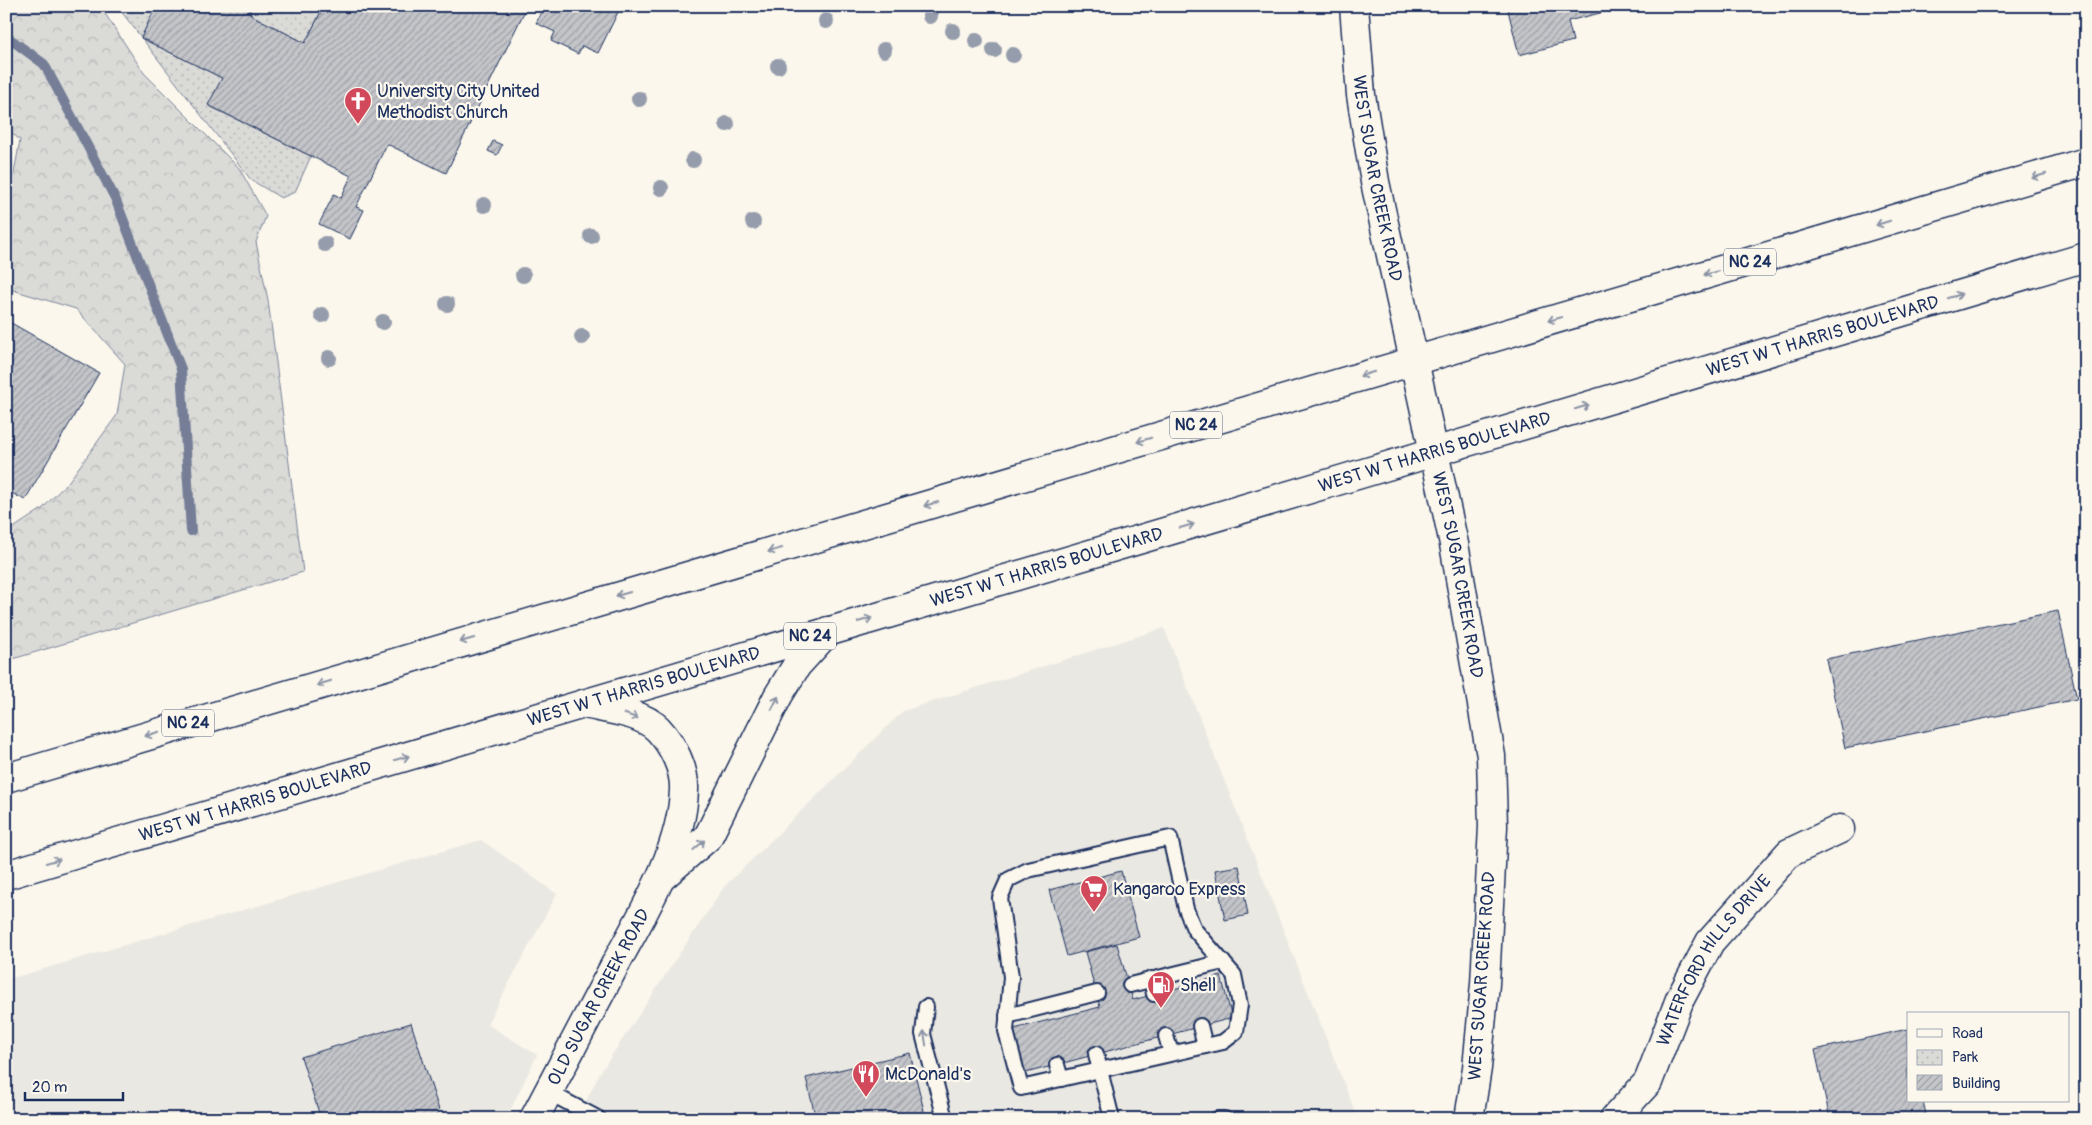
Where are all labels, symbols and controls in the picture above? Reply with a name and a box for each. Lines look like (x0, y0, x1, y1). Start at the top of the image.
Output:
street label: WEST SUGAR CREEK ROAD (1348, 74, 1408, 283)
place label: University City United Methodist Church (377, 80, 540, 124)
church icon: University City United Methodist Church (343, 86, 373, 125)
one-way arrow (2031, 172, 2047, 182)
one-way arrow (1876, 218, 1892, 228)
road number: NC 24 (1724, 248, 1776, 276)
one-way arrow (1703, 269, 1719, 279)
street label: WEST W T HARRIS BOULEVARD (1704, 290, 1942, 381)
one-way arrow (1947, 291, 1963, 300)
one-way arrow (1547, 314, 1563, 324)
one-way arrow (1359, 369, 1375, 379)
one-way arrow (1573, 401, 1589, 411)
street label: WEST W T HARRIS BOULEVARD (1316, 406, 1554, 497)
road number: NC 24 (1170, 412, 1222, 438)
one-way arrow (1137, 436, 1153, 446)
street label: WEST SUGAR CREEK ROAD (1427, 470, 1489, 680)
one-way arrow (924, 499, 940, 509)
one-way arrow (1179, 520, 1195, 530)
street label: WEST W T HARRIS BOULEVARD (927, 522, 1166, 612)
one-way arrow (768, 545, 784, 555)
one-way arrow (616, 590, 632, 600)
one-way arrow (857, 615, 873, 625)
road number: NC 24 (784, 622, 836, 650)
one-way arrow (460, 636, 476, 646)
street label: WEST W T HARRIS BOULEVARD (524, 641, 763, 732)
one-way arrow (316, 678, 332, 688)
one-way arrow (771, 696, 780, 711)
road number: NC 24 (162, 710, 214, 736)
one-way arrow (623, 712, 638, 721)
one-way arrow (144, 730, 160, 740)
one-way arrow (393, 752, 409, 762)
street label: WEST W T HARRIS BOULEVARD (136, 756, 374, 847)
one-way arrow (692, 840, 705, 851)
one-way arrow (45, 855, 61, 865)
street label: WATERFORD HILLS DRIVE (1651, 870, 1776, 1049)
street label: WEST SUGAR CREEK ROAD (1463, 871, 1501, 1081)
supermarket icon: Kangaroo Express (1079, 874, 1109, 913)
place label: Kangaroo Express (1113, 878, 1246, 901)
street label: OLD SUGAR CREEK ROAD (542, 905, 655, 1089)
fuel station icon: Shell (1146, 970, 1176, 1009)
place label: Shell (1180, 974, 1216, 997)
legend (1907, 1012, 2070, 1102)
text: Road (1952, 1024, 1983, 1043)
one-way arrow (919, 1030, 929, 1046)
text: Park (1952, 1048, 1979, 1067)
restaurant icon: McDonald's (851, 1059, 881, 1098)
place label: McDonald's (885, 1063, 971, 1086)
scale bar (25, 1070, 122, 1102)
text: Building (1952, 1074, 2000, 1093)
text: 20 m (32, 1078, 67, 1097)

